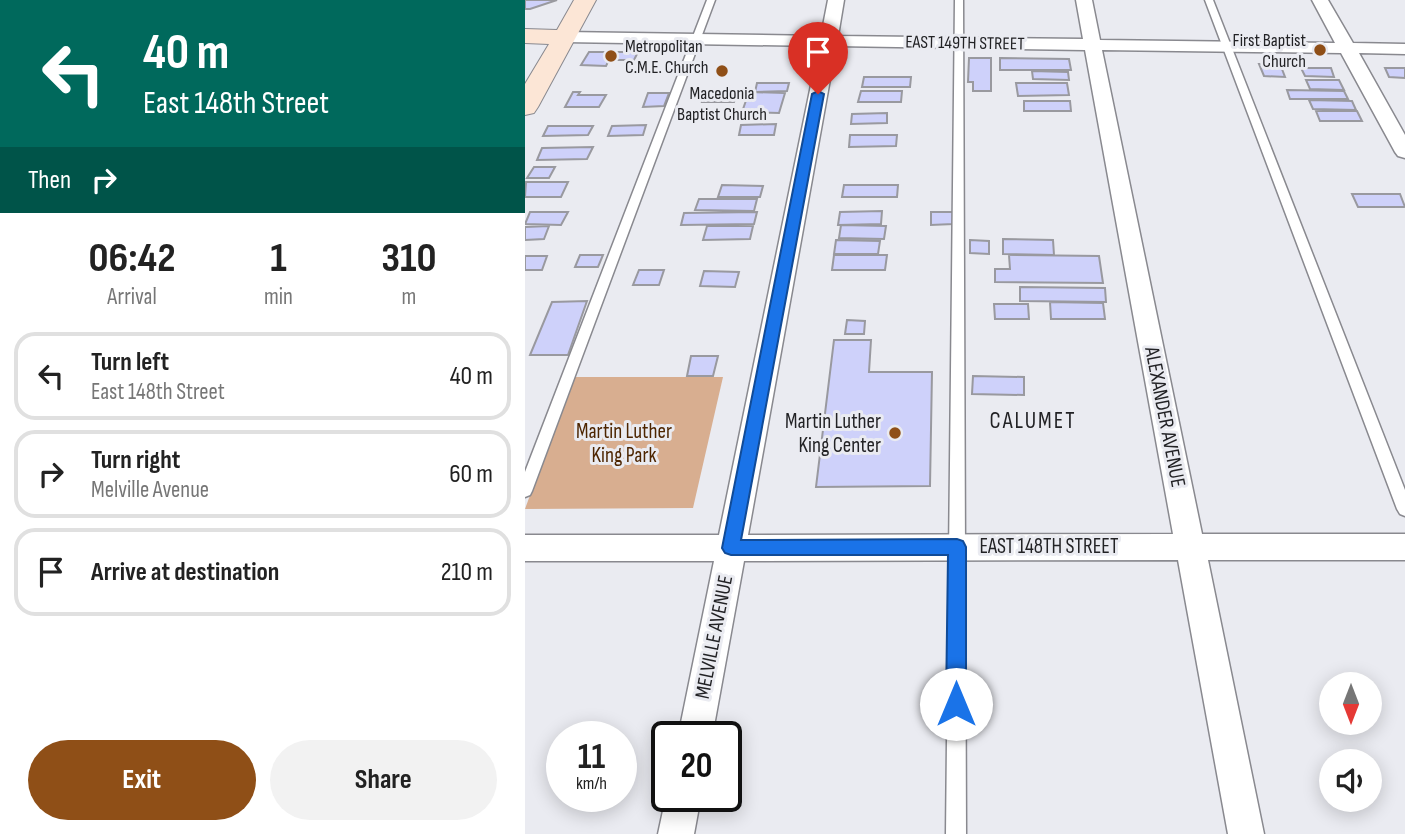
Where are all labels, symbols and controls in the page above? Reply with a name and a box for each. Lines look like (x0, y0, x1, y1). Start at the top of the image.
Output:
pin (788, 22, 848, 94)
text: 40 m (143, 24, 229, 83)
icon: left (28, 28, 119, 119)
place label: First Baptist Church (1233, 30, 1307, 72)
street label: EAST 149TH STREET (905, 31, 1025, 55)
icon: arrive (799, 33, 837, 71)
place label: Metropolitan C.M.E. Church (625, 36, 709, 78)
marker: First Baptist Church (1312, 42, 1328, 58)
marker: Metropolitan C.M.E. Church (603, 48, 619, 64)
marker: Macedonia Baptist Church (714, 63, 730, 79)
place label: Macedonia Baptist Church (677, 83, 767, 125)
text: East 148th Street (143, 84, 329, 123)
icon: right (85, 161, 123, 199)
text: Then (28, 165, 71, 196)
text: 06:42 (88, 233, 176, 284)
text: 1 (270, 233, 287, 284)
text: 310 (381, 233, 437, 284)
text: Arrival (107, 283, 157, 311)
text: min (264, 283, 293, 311)
text: m (402, 283, 416, 311)
street label: ALEXANDER AVENUE (1139, 344, 1191, 489)
text: Turn left (91, 347, 169, 378)
icon: left (32, 357, 70, 395)
text: 40 m (450, 361, 493, 392)
text: East 148th Street (91, 378, 225, 406)
district label: CALUMET (989, 407, 1077, 435)
place label: Martin Luther King Center (785, 409, 881, 458)
park label: Martin Luther King Park (576, 419, 672, 468)
marker: Martin Luther King Center (887, 425, 903, 441)
text: Turn right (91, 445, 180, 476)
icon: right (32, 455, 70, 493)
text: 60 m (449, 459, 493, 490)
text: Melville Avenue (91, 476, 209, 504)
street label: EAST 148TH STREET (980, 534, 1119, 559)
icon: arrive (32, 553, 70, 591)
text: Arrive at destination (91, 557, 279, 588)
text: 210 m (441, 557, 493, 588)
street label: MELVILLE AVENUE (690, 573, 738, 701)
position arrow (919, 667, 993, 741)
north arrow (1319, 672, 1383, 735)
map controls (1319, 672, 1382, 812)
speed limit sign: 20 (651, 721, 742, 812)
text: 11 (578, 736, 605, 779)
button: Exit (28, 740, 256, 820)
button: Share (270, 740, 497, 820)
button: sound (1319, 749, 1382, 812)
text: km/h (576, 773, 607, 794)

